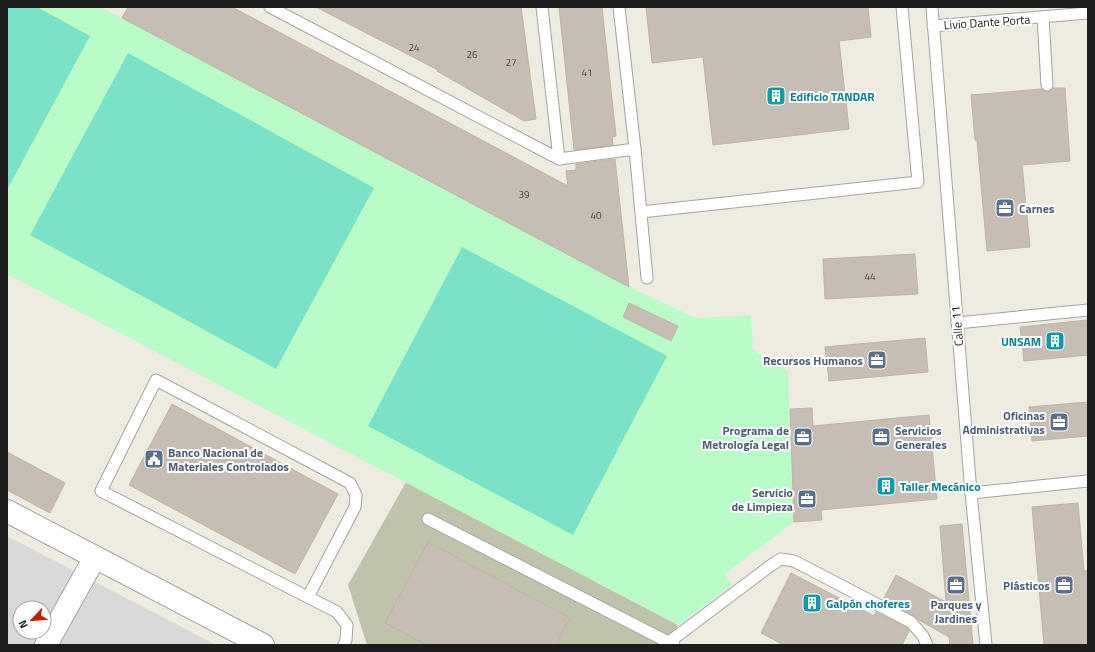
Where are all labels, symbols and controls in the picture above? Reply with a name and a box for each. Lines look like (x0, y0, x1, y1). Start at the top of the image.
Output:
street label: Livio Dante Porta (943, 10, 1031, 34)
house number: 24 (408, 40, 420, 55)
house number: 26 (466, 47, 478, 62)
house number: 27 (505, 55, 517, 70)
house number: 41 (581, 65, 593, 80)
building icon: Edificio TANDAR (765, 85, 787, 107)
place label: Edificio TANDAR (790, 87, 875, 106)
house number: 39 (518, 187, 530, 202)
office icon: Carnes (994, 197, 1016, 219)
place label: Carnes (1019, 199, 1055, 218)
house number: 40 (590, 208, 602, 223)
house number: 44 (864, 269, 876, 284)
street label: Calle 11 (946, 305, 968, 347)
building icon: UNSAM (1044, 330, 1066, 352)
place label: UNSAM (1001, 332, 1041, 351)
office icon: Recursos Humanos (866, 349, 888, 371)
place label: Recursos Humanos (763, 351, 863, 370)
place label: Oficinas Administrativas (963, 406, 1045, 439)
office icon: Oficinas Administrativas (1048, 411, 1070, 433)
place label: Programa de Metrología Legal (702, 421, 789, 454)
place label: Servicios Generales (895, 421, 947, 454)
office icon: Programa de Metrología Legal (792, 426, 814, 448)
office icon: Servicios Generales (870, 426, 892, 448)
place label: Banco Nacional de Materiales Controlados (168, 443, 289, 476)
public building icon: Banco Nacional de Materiales Controlados (143, 448, 165, 470)
building icon: Taller Mecánico (875, 475, 897, 497)
place label: Taller Mecánico (900, 477, 981, 496)
place label: Servicio de Limpieza (731, 483, 793, 516)
office icon: Servicio de Limpieza (796, 488, 818, 510)
office icon: Parques y Jardines (945, 574, 967, 596)
office icon: Plásticos (1053, 574, 1075, 596)
place label: Plásticos (1003, 576, 1050, 595)
building icon: Galpón choferes (801, 592, 823, 614)
place label: Galpón choferes (826, 594, 910, 613)
place label: Parques y Jardines (930, 595, 982, 628)
north arrow (12, 600, 52, 640)
text: N (14, 617, 32, 631)

